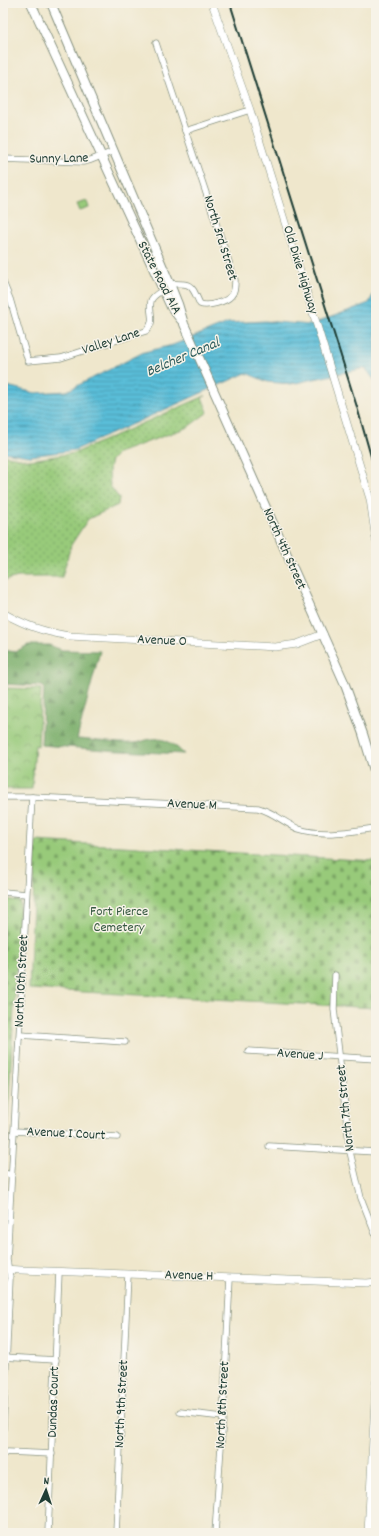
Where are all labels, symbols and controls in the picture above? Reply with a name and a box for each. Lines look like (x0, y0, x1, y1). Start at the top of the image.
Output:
street label: Sunny Lane (29, 148, 89, 170)
street label: North 3rd Street (198, 193, 242, 283)
street label: Old Dixie Highway (277, 223, 323, 317)
street label: State Road A1A (132, 238, 186, 319)
street label: Valley Lane (79, 323, 143, 361)
water label: Belcher Canal (143, 332, 224, 383)
street label: North 4th Street (257, 505, 311, 593)
street label: Avenue O (137, 630, 187, 652)
street label: Avenue M (167, 794, 217, 816)
park label: Fort Pierce Cemetery (90, 902, 148, 938)
street label: North 10th Street (10, 934, 34, 1028)
street label: Avenue J (276, 1043, 324, 1067)
street label: North 7th Street (331, 1064, 361, 1152)
street label: Avenue I Court (26, 1122, 106, 1146)
street label: Avenue H (164, 1265, 214, 1287)
street label: North 9th Street (110, 1359, 134, 1449)
street label: North 8th Street (211, 1361, 235, 1449)
street label: Dundas Court (43, 1366, 65, 1438)
north arrow (26, 1470, 66, 1510)
text: N (43, 1474, 50, 1490)

